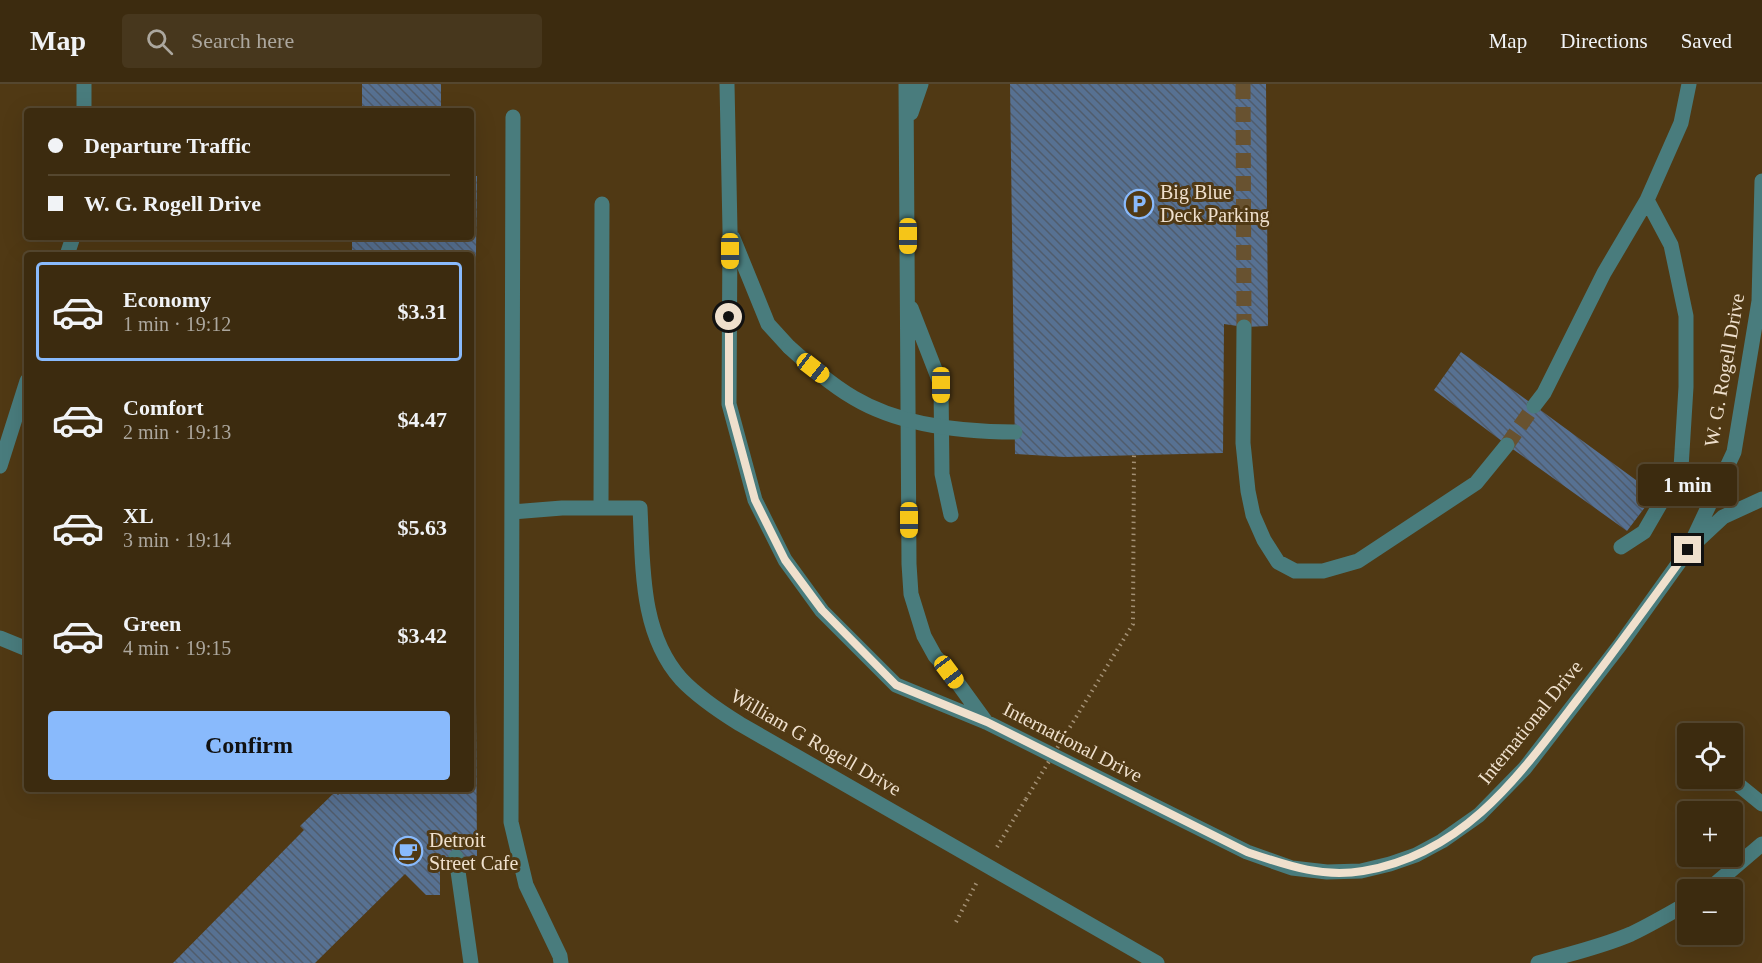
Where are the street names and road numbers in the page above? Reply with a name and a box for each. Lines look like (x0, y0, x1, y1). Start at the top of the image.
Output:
street label: W. G. Rogell Drive (1700, 291, 1749, 449)
street label: International Drive (1473, 656, 1587, 788)
street label: William G Rogell Drive (726, 684, 905, 801)
street label: International Drive (1000, 698, 1146, 787)

